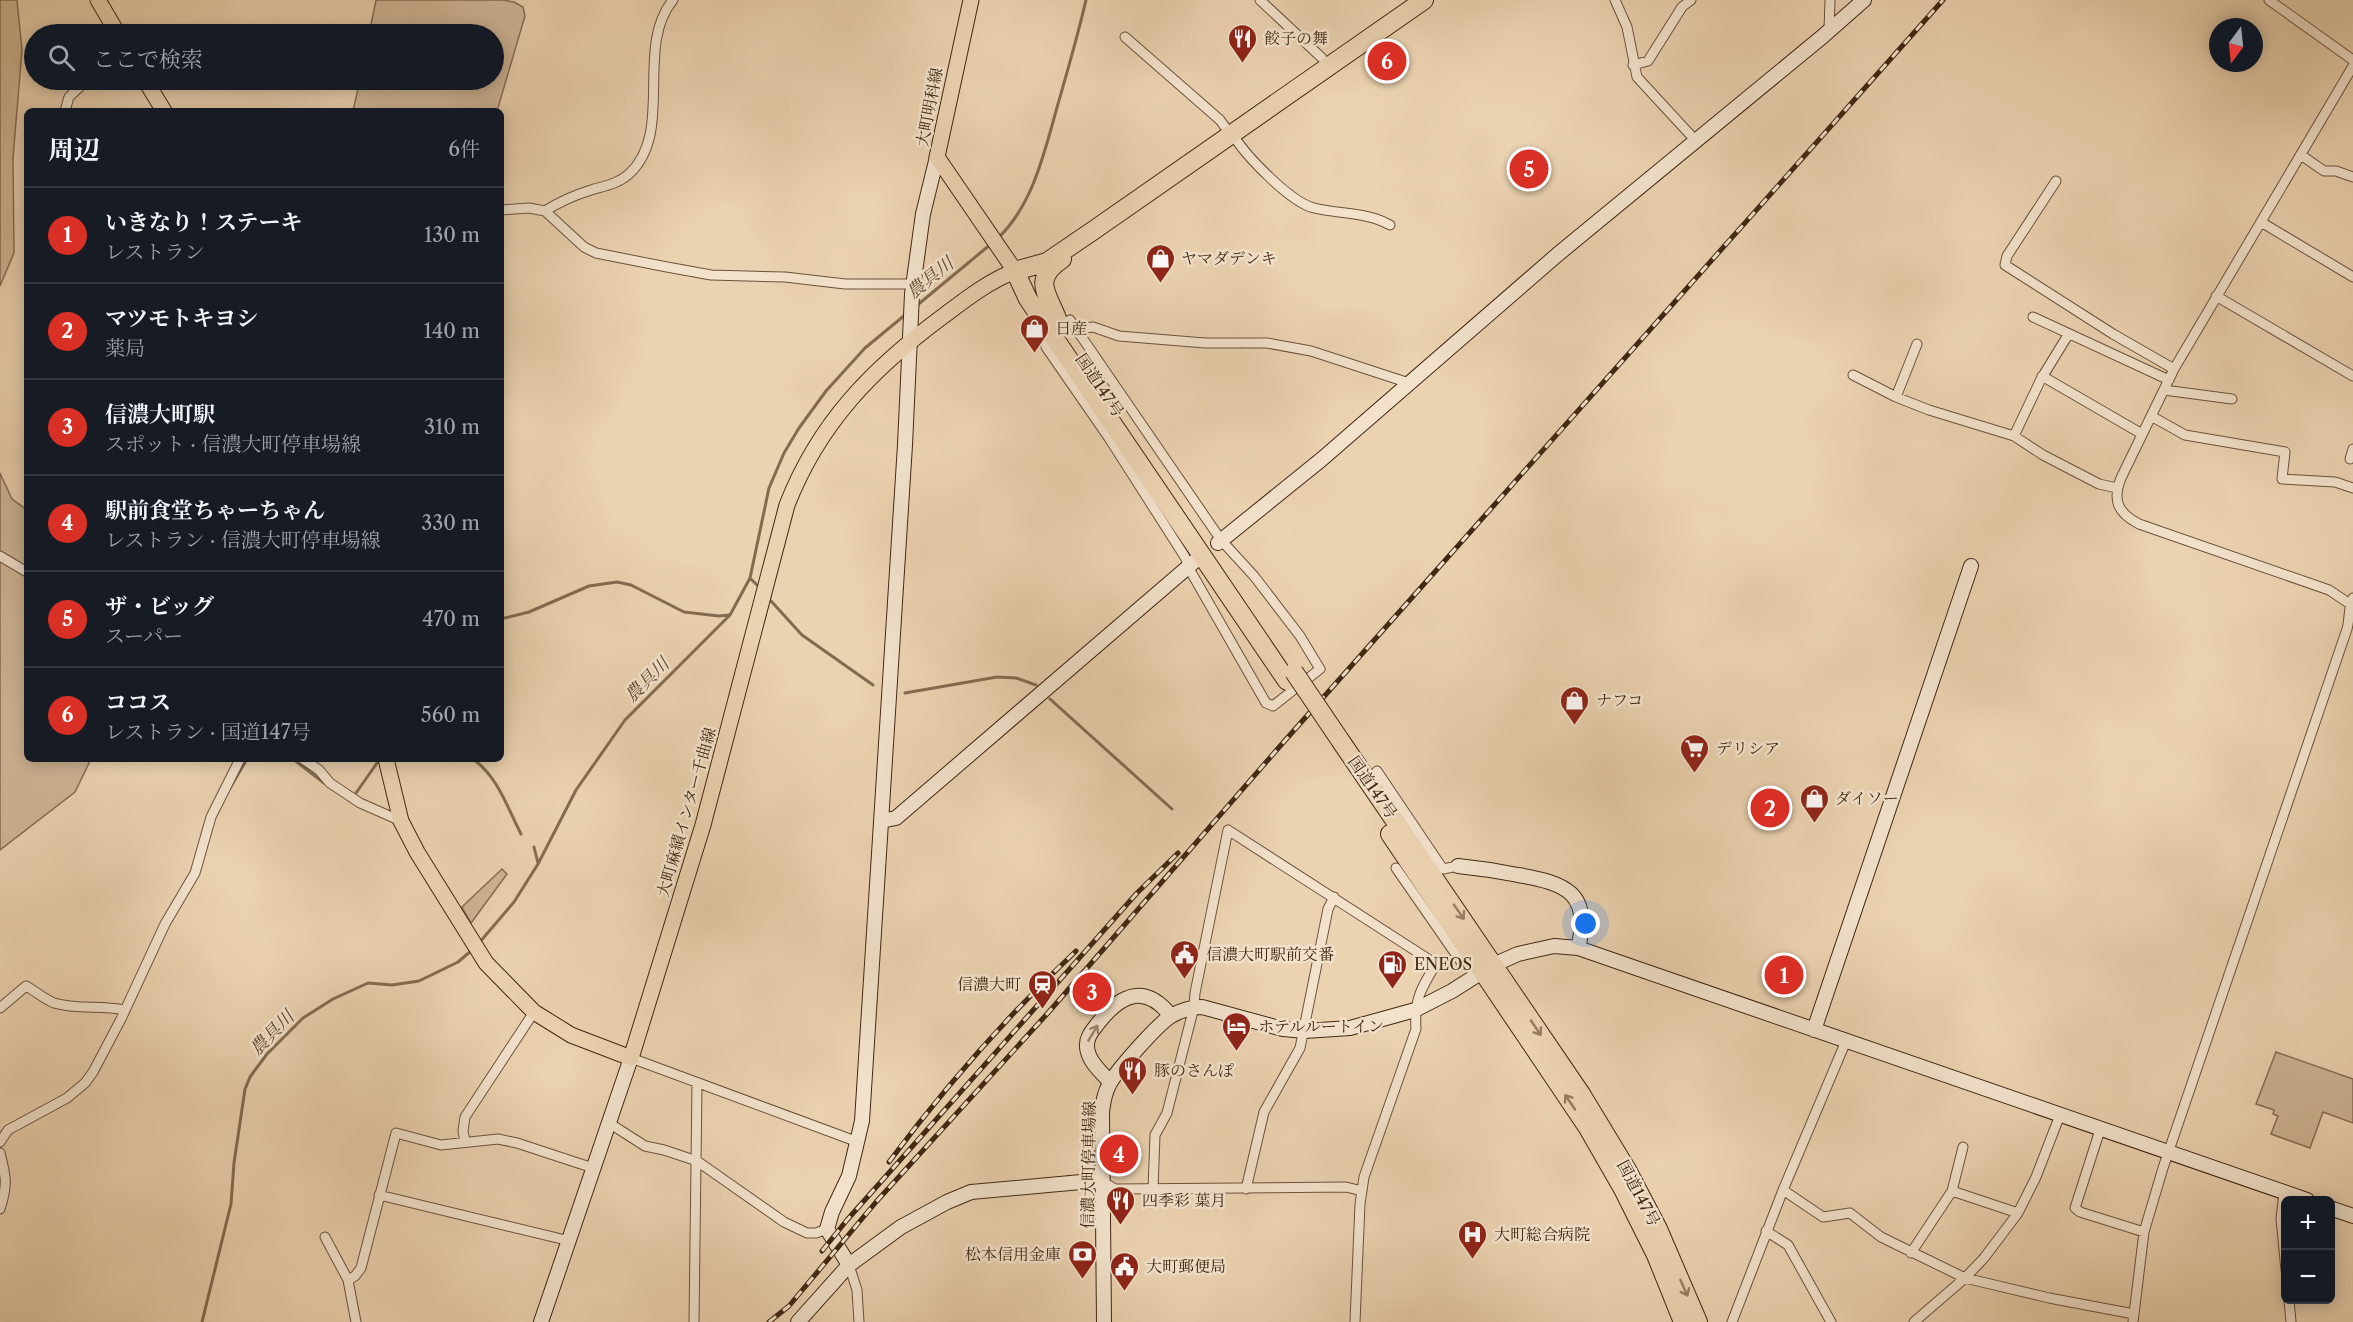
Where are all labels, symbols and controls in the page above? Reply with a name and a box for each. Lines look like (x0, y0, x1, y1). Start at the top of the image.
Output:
north arrow (2209, 18, 2263, 72)
restaurant icon: 餃子の舞 (1227, 22, 1259, 64)
search box (24, 24, 504, 90)
place label: 餃子の舞 (1264, 28, 1328, 48)
pin: 6 (1368, 38, 1406, 84)
icon: search (45, 41, 78, 74)
text: ここで検索 (93, 46, 203, 73)
street label: 大町明科線 (912, 66, 946, 148)
text: 周辺 (48, 134, 100, 166)
text: 6件 (448, 137, 480, 161)
pin: 5 (1510, 146, 1549, 192)
text: いきなり！ステーキ (105, 209, 303, 236)
text: 1 (63, 223, 72, 247)
text: 130 m (424, 223, 480, 247)
text: レストラン (105, 240, 204, 264)
shop icon: ヤマダデンキ (1144, 242, 1176, 284)
place label: ヤマダデンキ (1181, 248, 1277, 268)
water label: 農具川 (902, 251, 959, 304)
text: マツモトキヨシ (105, 305, 258, 332)
shop icon: 日産 (1018, 312, 1050, 354)
place label: 日産 (1055, 318, 1087, 338)
text: 2 (62, 319, 73, 343)
text: 140 m (423, 319, 480, 343)
text: 薬局 (105, 336, 145, 360)
street label: 国道147号 (1072, 350, 1128, 420)
text: 信濃大町駅 (105, 401, 215, 428)
text: 3 (62, 415, 73, 439)
text: 310 m (424, 415, 480, 439)
text: スポット · 信濃大町停車場線 (105, 432, 361, 456)
text: 駅前食堂ちゃーちゃん (105, 497, 325, 524)
text: 4 (62, 511, 73, 535)
text: 330 m (421, 511, 480, 535)
text: レストラン · 信濃大町停車場線 (105, 528, 381, 552)
text: ザ・ビッグ (105, 593, 214, 620)
text: 5 (62, 607, 73, 631)
text: 470 m (422, 607, 480, 631)
text: スーパー (105, 624, 183, 648)
water label: 農具川 (620, 652, 675, 707)
shop icon: ナフコ (1559, 684, 1591, 726)
text: ココス (105, 689, 171, 716)
place label: ナフコ (1596, 690, 1643, 710)
text: 6 (62, 703, 73, 727)
text: 560 m (421, 703, 480, 727)
text: レストラン · 国道147号 (105, 720, 311, 744)
street label: 大町麻績インター千曲線 (652, 725, 720, 899)
supermarket icon: デリシア (1679, 732, 1711, 774)
place label: デリシア (1716, 738, 1780, 758)
street label: 国道147号 (1344, 752, 1402, 822)
shop icon: ダイソー (1798, 782, 1830, 824)
pin: 2 (1750, 786, 1790, 830)
place label: ダイソー (1835, 788, 1899, 808)
one-way arrow (1453, 904, 1465, 920)
your location (1571, 909, 1600, 938)
public building icon: 信濃大町駅前交番 (1169, 938, 1201, 980)
place label: 信濃大町駅前交番 (1206, 944, 1334, 964)
fuel station icon: ENEOS (1377, 948, 1409, 990)
pin: 1 (1764, 952, 1804, 998)
place label: ENEOS (1414, 954, 1472, 974)
station icon: 信濃大町 (1026, 968, 1058, 1010)
pin: 3 (1072, 970, 1112, 1014)
place label: 信濃大町 (957, 974, 1021, 994)
water label: 農具川 (245, 1004, 300, 1060)
hotel icon: ホテルルートイン (1221, 1010, 1253, 1052)
place label: ホテルルートイン (1258, 1016, 1384, 1036)
one-way arrow (1530, 1019, 1542, 1035)
one-way arrow (1087, 1025, 1099, 1042)
restaurant icon: 豚のさんぽ (1117, 1054, 1149, 1096)
place label: 豚のさんぽ (1154, 1060, 1234, 1080)
one-way arrow (1564, 1095, 1576, 1111)
street label: 信濃大町停車場線 (1077, 1101, 1099, 1229)
pin: 4 (1100, 1132, 1138, 1176)
street label: 国道147号 (1613, 1157, 1665, 1229)
restaurant icon: 四季彩 葉月 (1105, 1184, 1137, 1226)
place label: 四季彩 葉月 (1142, 1190, 1226, 1210)
map controls (2281, 1196, 2335, 1304)
button: + (2281, 1196, 2335, 1250)
hospital icon: 大町総合病院 (1457, 1218, 1489, 1260)
place label: 大町総合病院 (1494, 1224, 1590, 1244)
bank icon: 松本信用金庫 (1066, 1238, 1098, 1280)
place label: 松本信用金庫 (965, 1244, 1061, 1264)
public building icon: 大町郵便局 (1109, 1250, 1141, 1292)
button: − (2281, 1250, 2335, 1304)
place label: 大町郵便局 (1146, 1256, 1226, 1276)
one-way arrow (1679, 1278, 1690, 1297)

